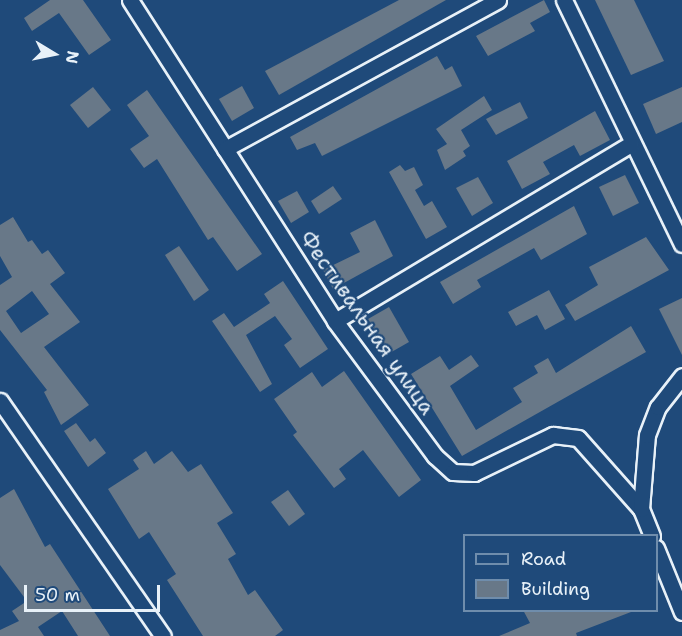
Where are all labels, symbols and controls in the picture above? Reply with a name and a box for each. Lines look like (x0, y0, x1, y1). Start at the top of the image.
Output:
north arrow (24, 24, 84, 84)
text: N (61, 49, 84, 65)
street label: Фестивальная улица (294, 226, 440, 420)
legend (463, 534, 658, 612)
text: Road (521, 547, 566, 571)
scale bar (27, 573, 164, 611)
text: Building (521, 577, 590, 601)
text: 50 m (35, 583, 80, 607)

